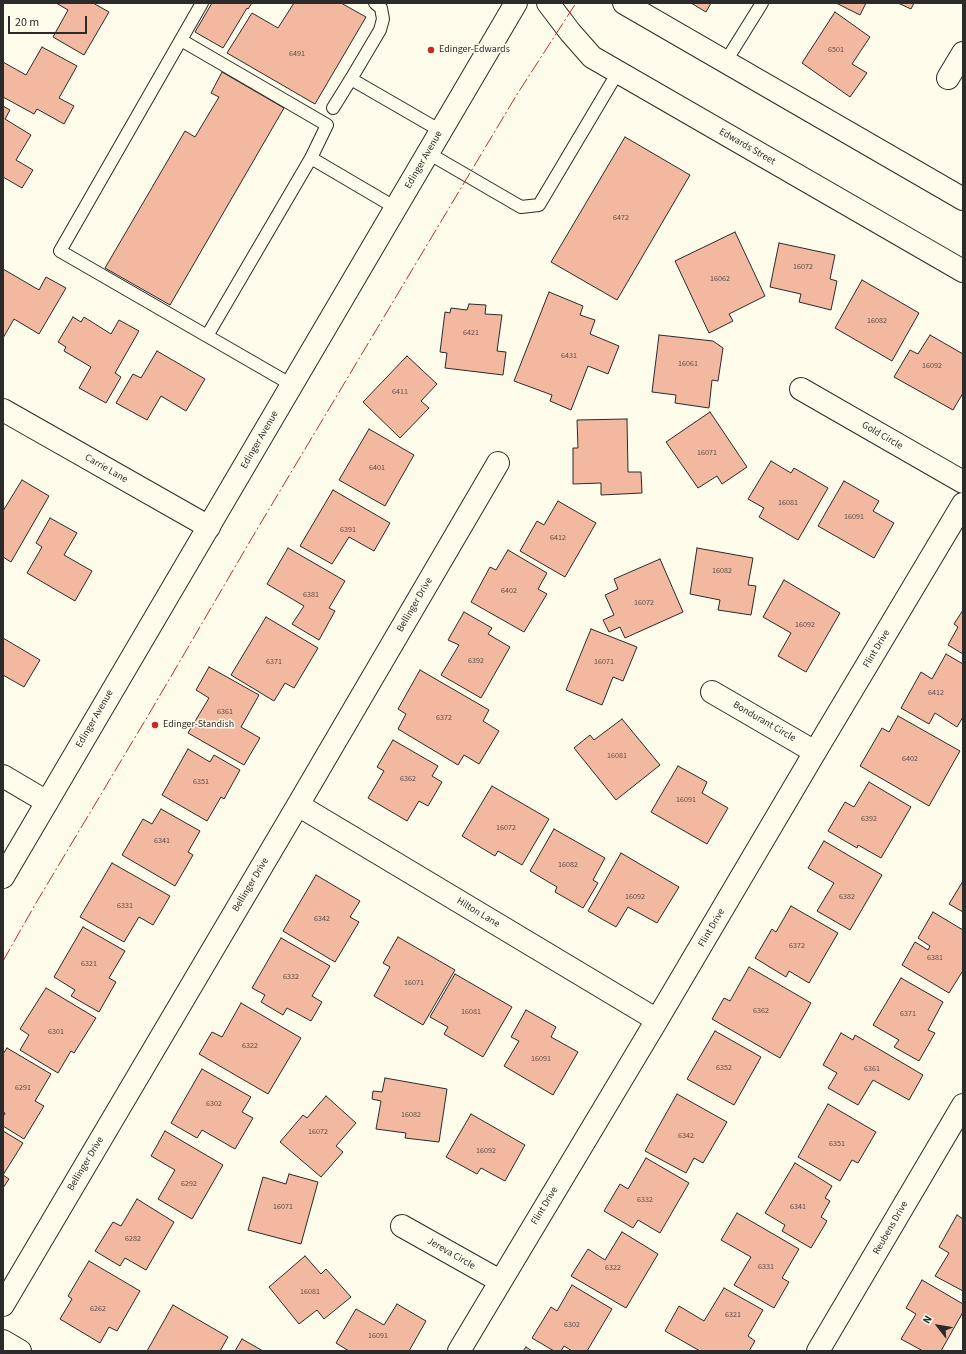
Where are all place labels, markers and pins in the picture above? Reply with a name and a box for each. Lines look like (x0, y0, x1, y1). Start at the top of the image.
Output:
place label: Edinger-Edwards (439, 44, 510, 56)
marker: Edinger-Edwards (426, 45, 436, 55)
place label: Edinger-Standish (163, 719, 234, 731)
marker: Edinger-Standish (150, 720, 160, 730)

